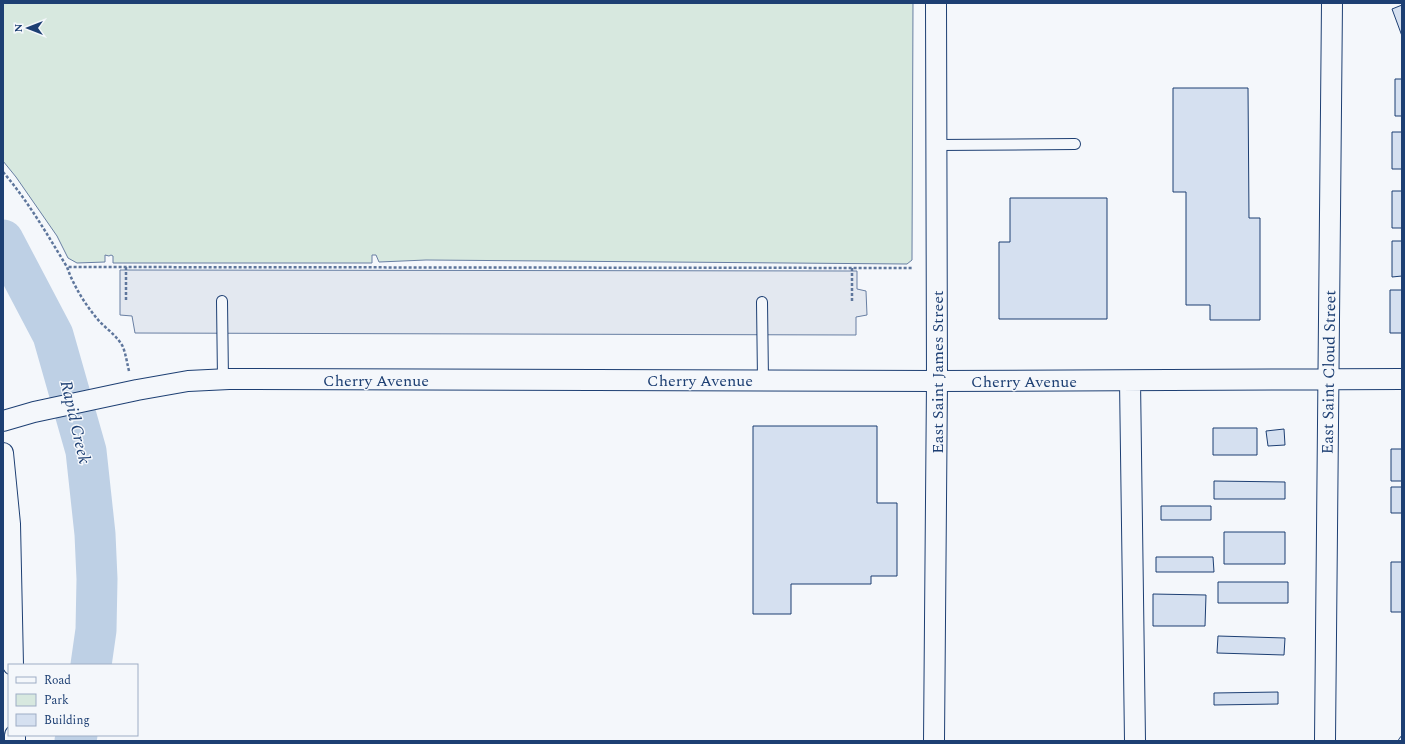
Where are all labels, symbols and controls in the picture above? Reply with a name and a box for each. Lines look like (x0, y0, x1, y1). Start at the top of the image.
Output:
north arrow (8, 8, 48, 48)
text: N (10, 23, 27, 32)
street label: East Saint Cloud Street (1316, 289, 1342, 454)
street label: East Saint James Street (926, 290, 950, 454)
street label: Cherry Avenue (323, 369, 429, 393)
street label: Cherry Avenue (647, 369, 753, 393)
street label: Cherry Avenue (971, 370, 1077, 394)
water label: Rapid Creek (53, 378, 97, 467)
legend (8, 664, 138, 736)
text: Road (44, 671, 71, 690)
text: Park (44, 691, 69, 710)
text: Building (44, 711, 90, 730)

